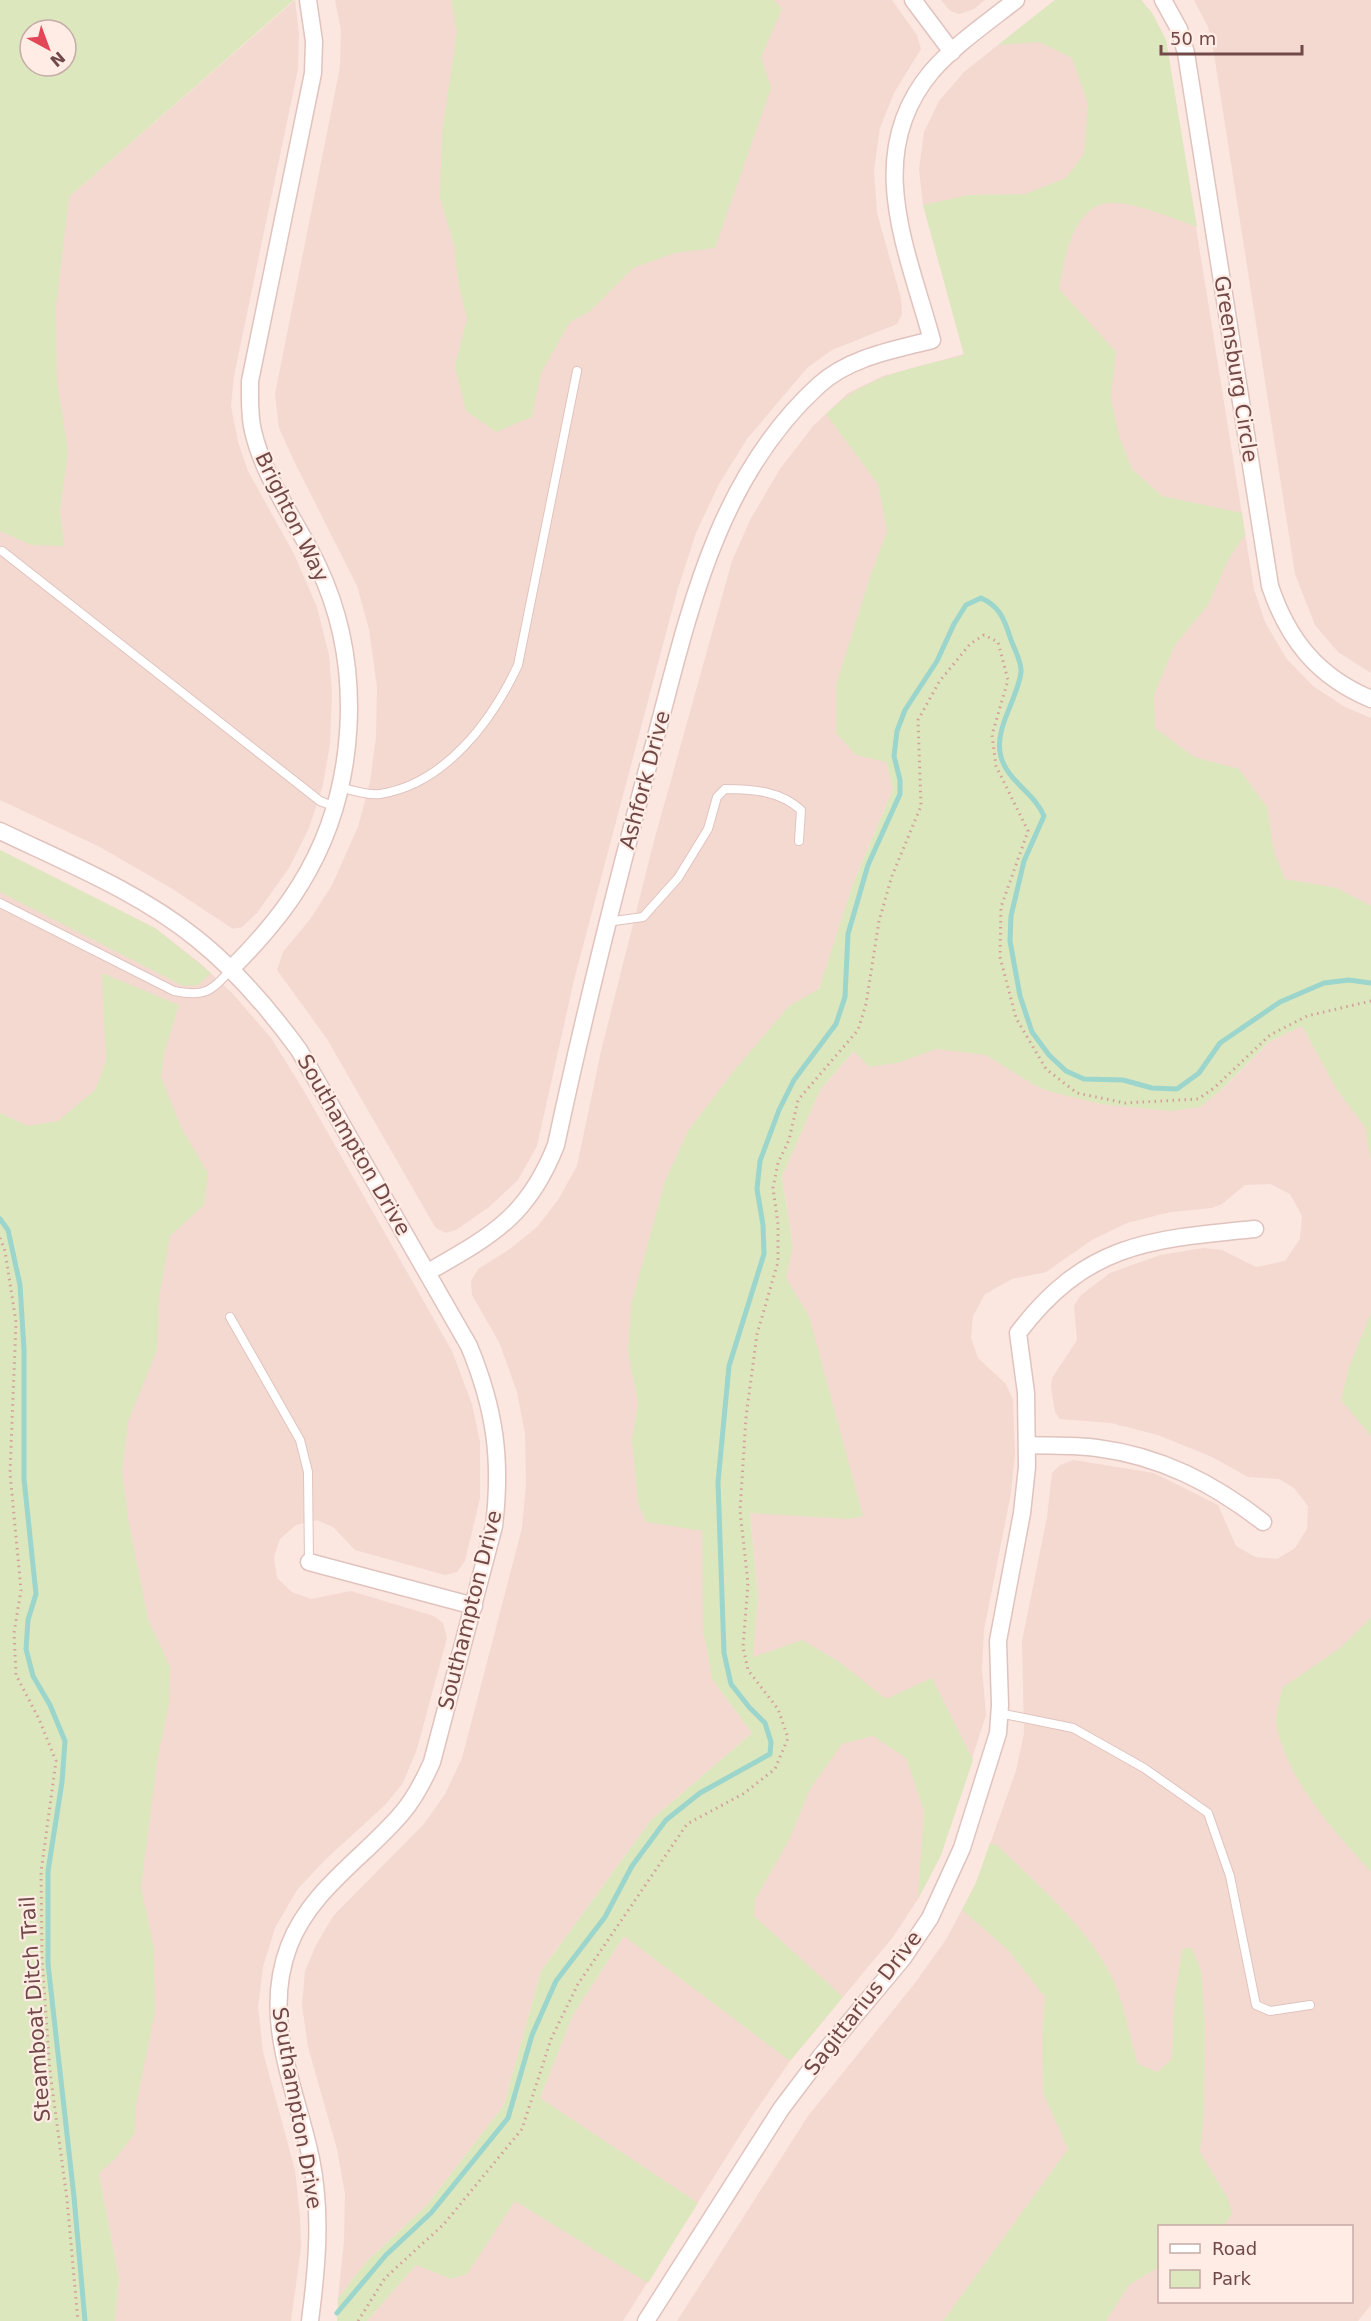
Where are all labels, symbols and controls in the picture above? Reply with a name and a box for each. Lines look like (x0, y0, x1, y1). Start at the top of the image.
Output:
north arrow (18, 18, 78, 78)
scale bar (1161, 18, 1302, 56)
text: 50 m (1170, 28, 1216, 49)
text: N (46, 47, 69, 71)
street label: Greensburg Circle (1209, 274, 1263, 464)
street label: Brighton Way (250, 448, 334, 586)
street label: Ashfork Drive (615, 708, 675, 852)
street label: Southampton Drive (292, 1050, 416, 1240)
street label: Southampton Drive (434, 1508, 506, 1712)
street label: Steamboat Ditch Trail (15, 1895, 55, 2123)
street label: Sagittarius Drive (799, 1926, 927, 2080)
street label: Southampton Drive (267, 2005, 327, 2211)
legend (1158, 2225, 1353, 2303)
text: Road (1212, 2238, 1257, 2259)
text: Park (1212, 2268, 1251, 2289)

